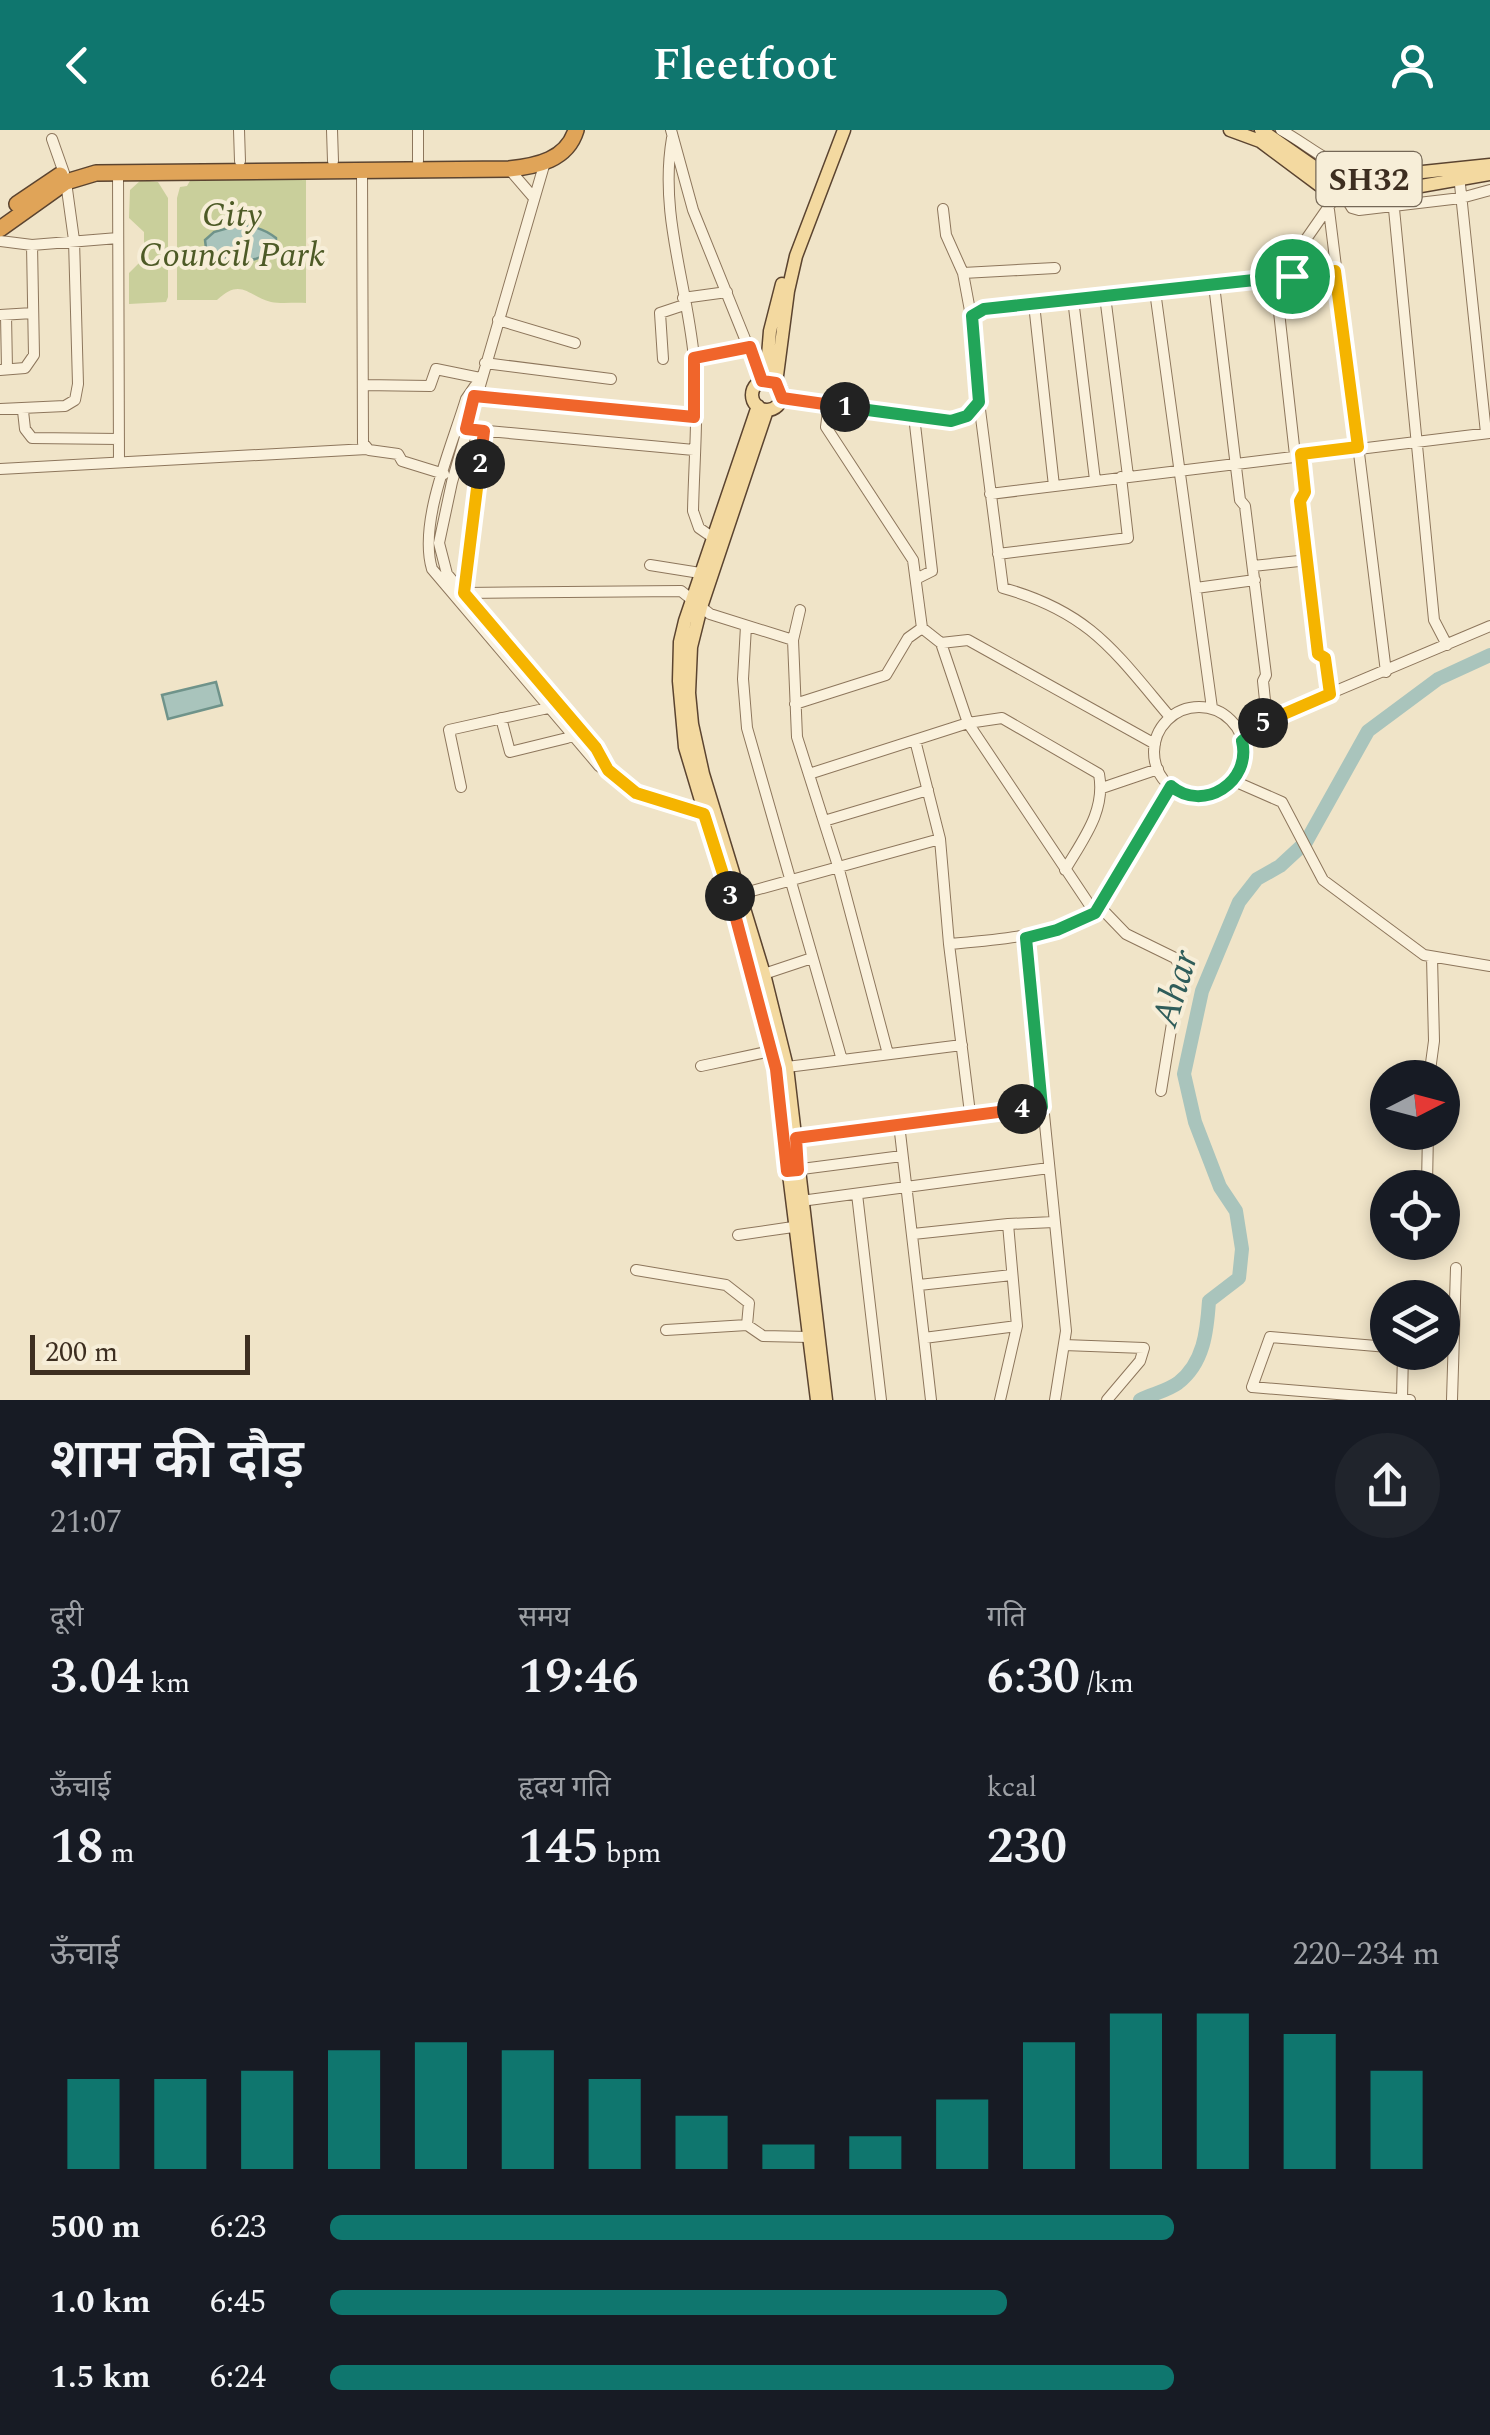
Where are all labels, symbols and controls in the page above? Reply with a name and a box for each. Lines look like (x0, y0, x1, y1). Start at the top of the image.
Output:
text: Fleetfoot (652, 31, 838, 100)
icon: back (50, 38, 105, 93)
icon: person (1385, 38, 1440, 93)
road number: SH32 (1316, 152, 1422, 206)
park label: City Council Park (139, 189, 325, 282)
pin (1250, 234, 1335, 319)
icon: arrive (1265, 249, 1320, 304)
pin: 1 (820, 382, 870, 432)
text: 1 (837, 385, 853, 428)
pin: 2 (455, 439, 505, 489)
text: 2 (472, 442, 488, 485)
pin: 5 (1238, 698, 1288, 748)
text: 5 (1255, 701, 1271, 744)
pin: 3 (705, 871, 755, 921)
text: 3 (722, 874, 738, 917)
water label: Ahar (1137, 942, 1215, 1035)
north arrow (1370, 1060, 1460, 1150)
map controls (1370, 1060, 1460, 1370)
pin: 4 (997, 1084, 1047, 1134)
text: 4 (1014, 1087, 1030, 1130)
button: locate (1370, 1170, 1460, 1260)
button: layers (1370, 1280, 1460, 1370)
scale bar (30, 1330, 250, 1374)
text: 200 m (45, 1331, 118, 1374)
text: शाम की दौड़ (50, 1419, 304, 1502)
button: share (1335, 1433, 1440, 1538)
text: 21:07 (50, 1498, 122, 1547)
text: दूरी (50, 1596, 84, 1639)
text: समय (518, 1596, 570, 1639)
text: गति (987, 1596, 1026, 1639)
text: 3.04 (50, 1639, 143, 1715)
text: 19:46 (518, 1639, 639, 1715)
text: 6:30 (987, 1639, 1080, 1715)
text: km (143, 1662, 190, 1705)
text: /km (1080, 1662, 1134, 1705)
text: ऊँचाई (50, 1766, 111, 1809)
text: हृदय गति (518, 1766, 611, 1809)
text: kcal (987, 1766, 1037, 1809)
text: 18 (50, 1809, 104, 1885)
text: 145 (518, 1809, 599, 1885)
text: 230 (987, 1809, 1067, 1885)
text: m (104, 1832, 135, 1875)
text: bpm (599, 1832, 661, 1875)
text: ऊँचाई (50, 1930, 119, 1979)
text: 220–234 m (1292, 1930, 1440, 1979)
text: 500 m (50, 2203, 141, 2252)
text: 6:23 (210, 2203, 266, 2252)
text: 1.0 km (50, 2278, 151, 2327)
text: 6:45 (210, 2278, 266, 2327)
text: 1.5 km (50, 2353, 151, 2402)
text: 6:24 (210, 2353, 266, 2402)

